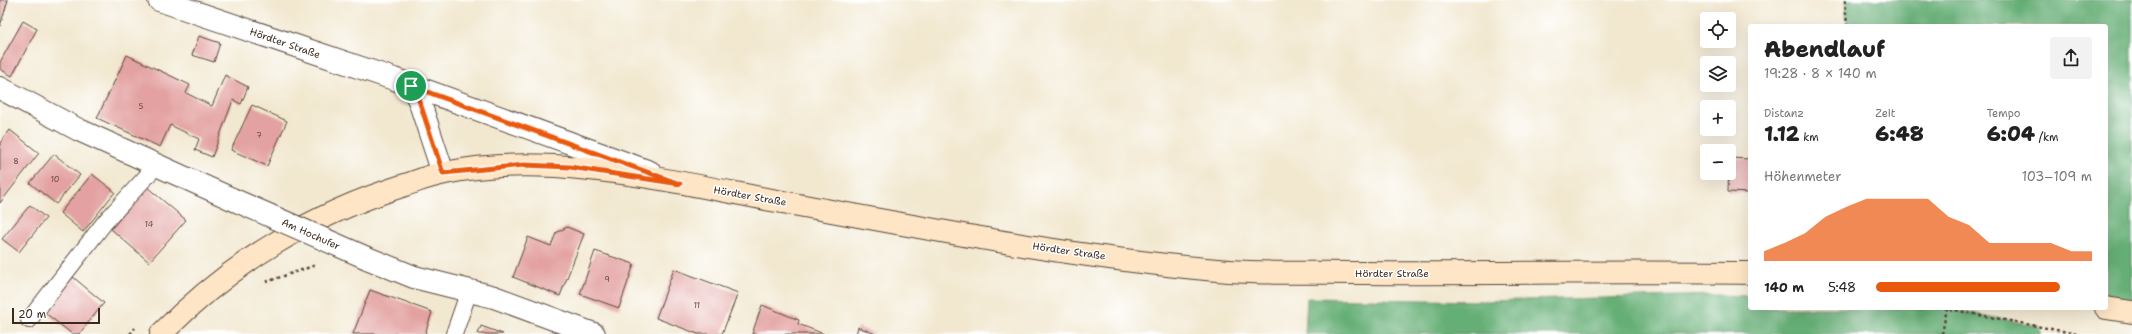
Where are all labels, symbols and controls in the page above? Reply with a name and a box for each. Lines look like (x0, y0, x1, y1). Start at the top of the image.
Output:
map controls (1700, 12, 1736, 180)
button: locate (1700, 12, 1736, 48)
street label: Hördter Straße (248, 25, 322, 61)
text: Abendlauf (1764, 35, 1885, 64)
button: share (2050, 37, 2092, 79)
button: layers (1700, 56, 1736, 92)
text: 19:28 · 8 × 140 m (1764, 65, 1877, 82)
pin (394, 69, 428, 103)
icon: arrive (400, 75, 422, 97)
button: + (1700, 100, 1736, 136)
house number: 5 (139, 101, 144, 112)
text: Distanz (1764, 106, 1804, 121)
text: Zeit (1875, 106, 1896, 121)
text: Tempo (1987, 106, 2021, 121)
text: 1.12 (1764, 121, 1800, 147)
text: 6:48 (1875, 121, 1924, 147)
text: 6:04 (1987, 121, 2035, 147)
house number: 7 (256, 130, 262, 141)
text: km (1800, 130, 1819, 145)
text: /km (2035, 130, 2058, 145)
button: − (1700, 144, 1736, 180)
house number: 8 (13, 156, 19, 167)
text: Höhenmeter (1764, 168, 1841, 185)
text: 103–109 m (2022, 168, 2092, 185)
house number: 10 (51, 174, 59, 185)
street label: Hördter Straße (713, 183, 788, 209)
street label: Am Hochufer (280, 215, 342, 253)
house number: 14 (145, 219, 154, 230)
street label: Hördter Straße (1032, 239, 1107, 263)
street label: Hördter Straße (1355, 267, 1429, 280)
house number: 9 (604, 274, 610, 285)
text: 140 m (1764, 279, 1804, 296)
text: 5:48 (1828, 279, 1856, 296)
house number: 11 (694, 300, 700, 311)
scale bar (12, 306, 100, 325)
text: 20 m (18, 307, 46, 322)

